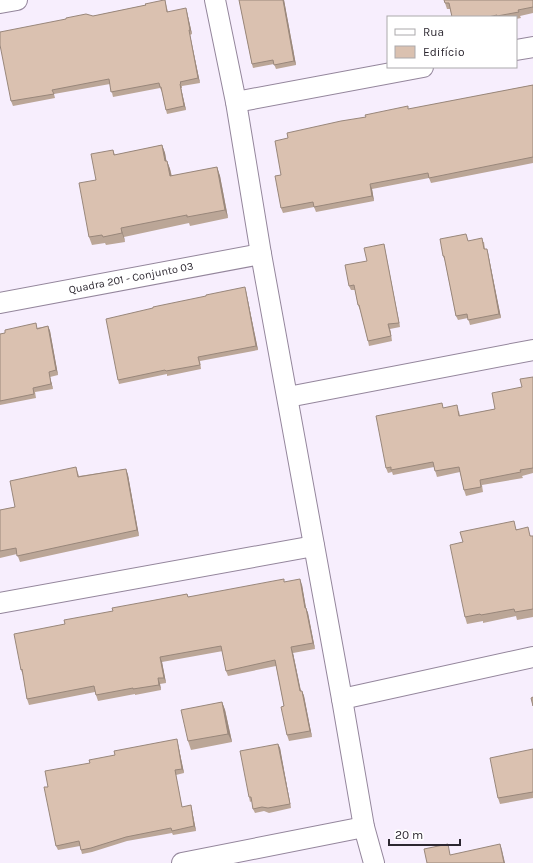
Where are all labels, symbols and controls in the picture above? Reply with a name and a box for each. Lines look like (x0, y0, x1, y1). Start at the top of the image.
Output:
legend (387, 16, 517, 68)
text: Rua (423, 25, 444, 39)
text: Edifício (423, 45, 464, 59)
street label: Quadra 201 - Conjunto 03 (68, 260, 194, 296)
scale bar (389, 821, 460, 847)
text: 20 m (395, 828, 423, 842)

